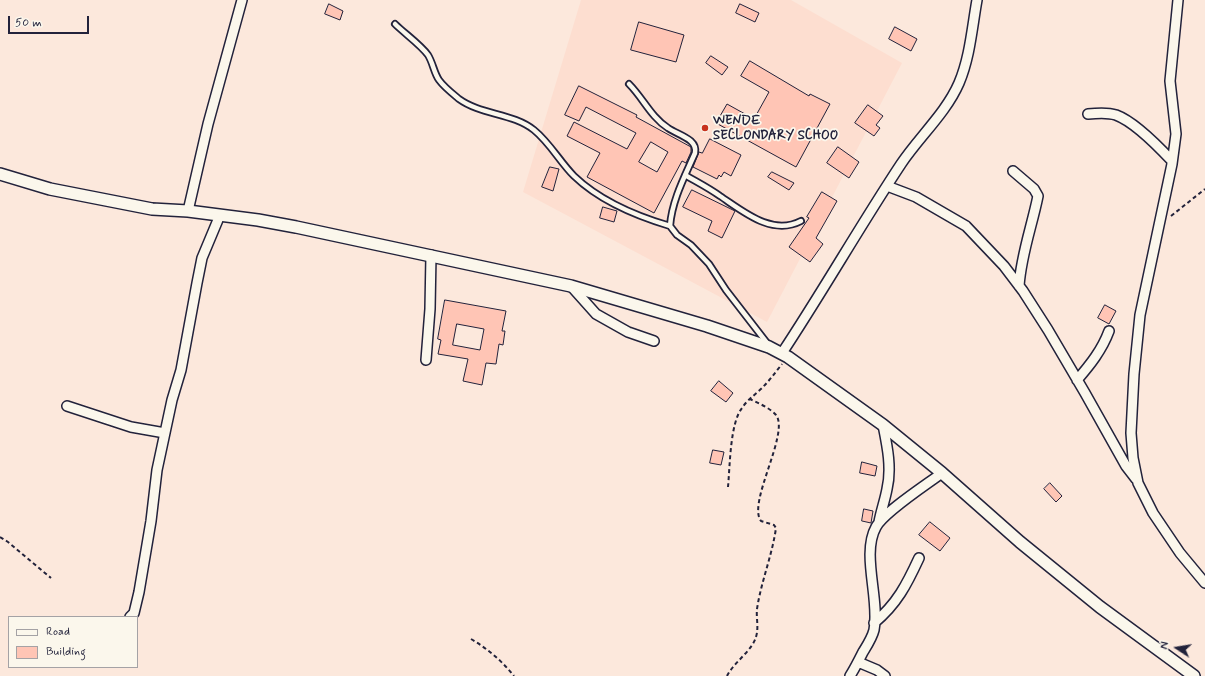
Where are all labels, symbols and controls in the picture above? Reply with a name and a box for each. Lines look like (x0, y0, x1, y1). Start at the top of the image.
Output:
scale bar (10, 8, 91, 34)
text: 50 m (15, 15, 42, 31)
place label: WENDE SECLONDARY SCHOO (713, 113, 838, 144)
marker: WENDE SECLONDARY SCHOO (700, 123, 710, 133)
legend (8, 616, 138, 668)
text: Road (46, 624, 70, 640)
north arrow (1157, 628, 1197, 668)
text: N (1158, 640, 1173, 651)
text: Building (46, 644, 86, 660)

